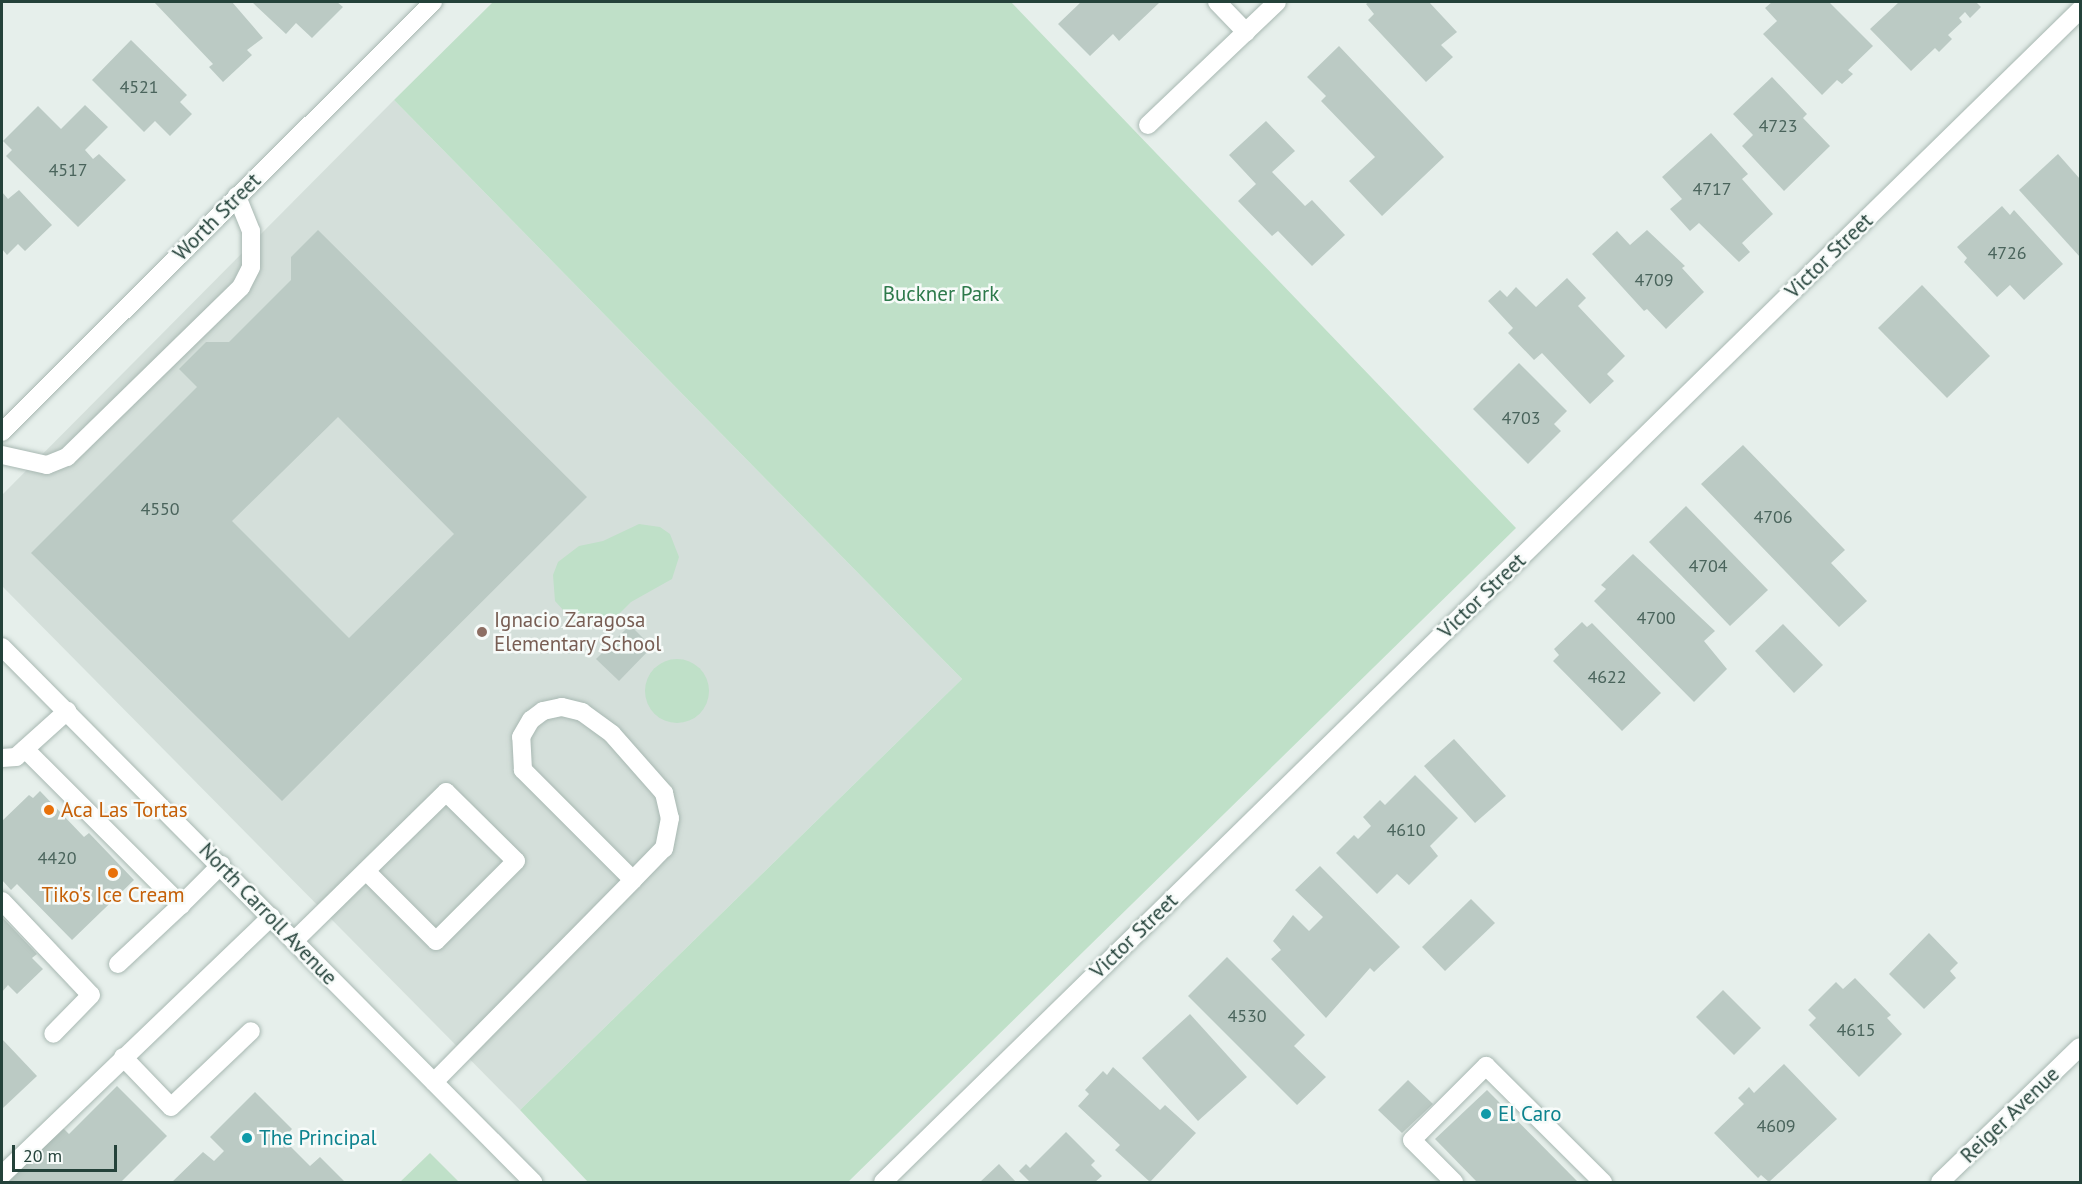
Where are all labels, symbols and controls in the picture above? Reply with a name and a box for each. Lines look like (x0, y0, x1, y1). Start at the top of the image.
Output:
house number: 4521 (119, 76, 159, 98)
house number: 4723 (1758, 115, 1798, 137)
house number: 4517 (48, 159, 88, 181)
street label: Worth Street (168, 168, 266, 266)
house number: 4717 (1692, 178, 1732, 200)
street label: Victor Street (1780, 208, 1878, 304)
house number: 4726 (1987, 242, 2027, 264)
house number: 4709 (1634, 269, 1674, 291)
park label: Buckner Park (883, 281, 999, 307)
house number: 4703 (1501, 407, 1541, 429)
house number: 4550 (140, 498, 180, 520)
house number: 4706 (1753, 506, 1793, 528)
street label: Victor Street (1433, 548, 1531, 644)
house number: 4704 (1688, 555, 1728, 577)
place label: Ignacio Zaragosa Elementary School (494, 607, 662, 657)
house number: 4700 (1636, 607, 1676, 629)
marker: Ignacio Zaragosa Elementary School (475, 625, 489, 639)
house number: 4622 (1587, 666, 1627, 688)
place label: Aca Las Tortas (61, 797, 188, 823)
marker: Aca Las Tortas (42, 803, 56, 817)
house number: 4610 (1386, 819, 1426, 841)
street label: North Carroll Avenue (193, 837, 343, 991)
house number: 4420 (37, 847, 77, 869)
marker: Tiko's Ice Cream (106, 866, 120, 880)
place label: Tiko's Ice Cream (41, 882, 185, 908)
street label: Victor Street (1085, 888, 1183, 984)
house number: 4530 (1227, 1005, 1267, 1027)
house number: 4615 (1836, 1019, 1876, 1041)
street label: Reiger Avenue (1955, 1061, 2065, 1169)
place label: El Caro (1498, 1101, 1561, 1127)
marker: El Caro (1479, 1107, 1493, 1121)
house number: 4609 (1756, 1115, 1796, 1137)
place label: The Principal (259, 1125, 377, 1151)
marker: The Principal (240, 1131, 254, 1145)
scale bar (15, 1133, 120, 1171)
text: 20 m (23, 1144, 62, 1167)

